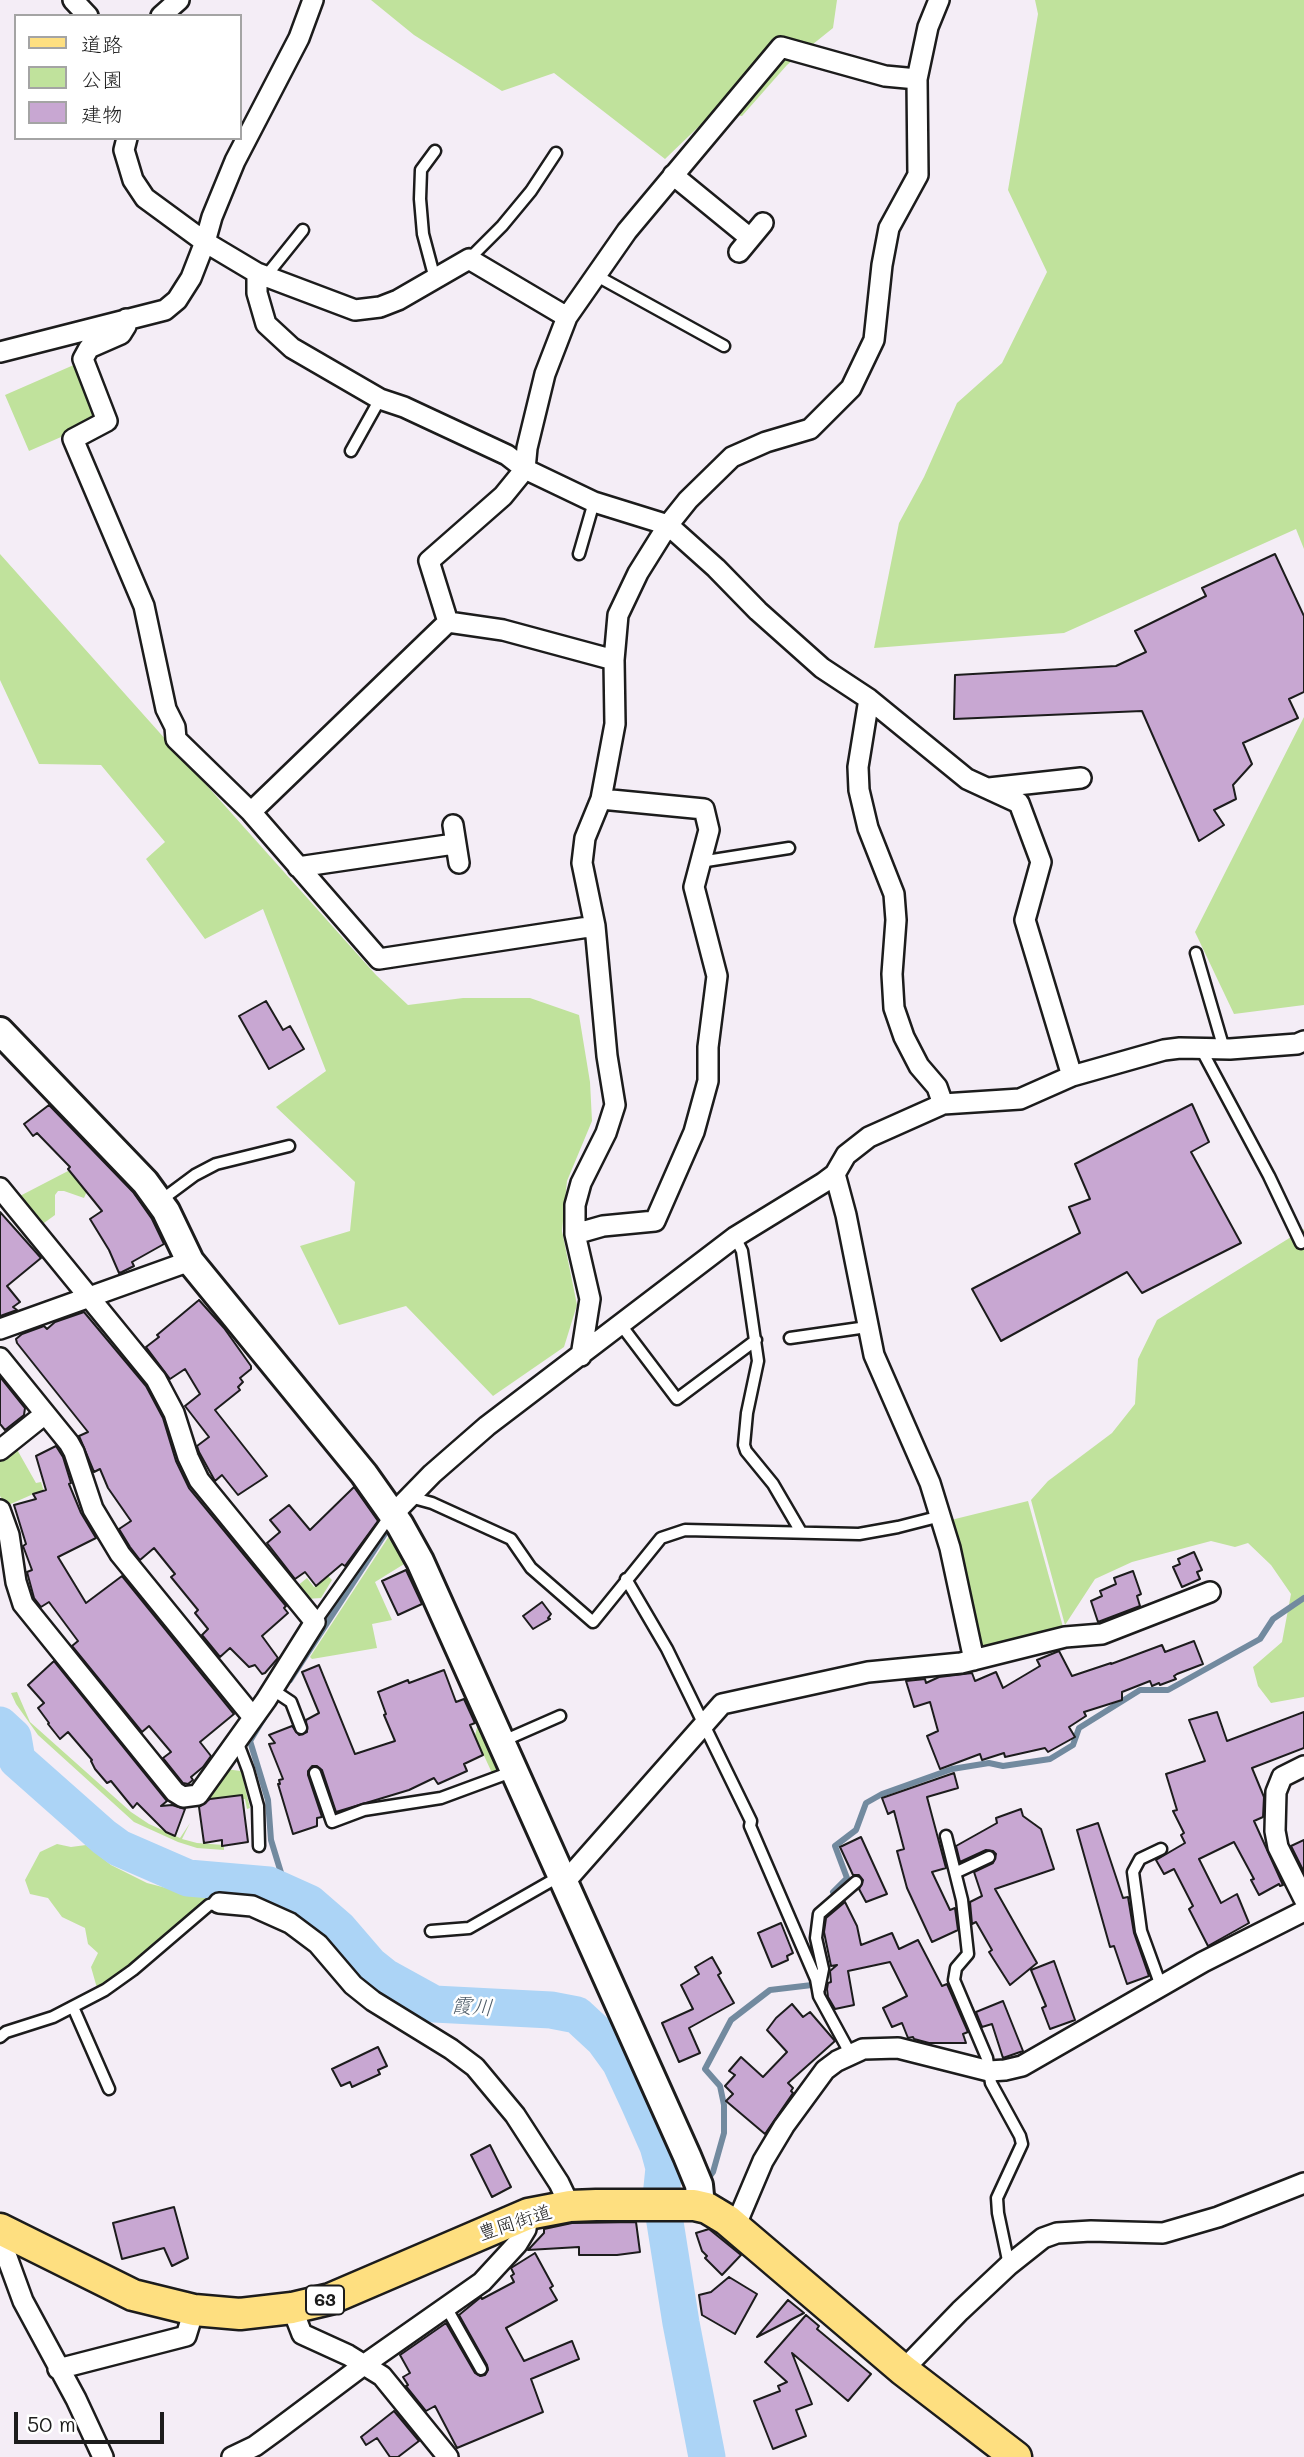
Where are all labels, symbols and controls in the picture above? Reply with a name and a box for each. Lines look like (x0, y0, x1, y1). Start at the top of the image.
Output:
legend (14, 14, 242, 140)
text: 道路 (81, 30, 123, 57)
text: 公園 (81, 65, 123, 92)
text: 建物 (81, 100, 123, 127)
water label: 霞川 (450, 1993, 494, 2021)
street label: 豊岡街道 (475, 2200, 555, 2246)
road number: 63 (306, 2286, 344, 2314)
scale bar (18, 2398, 168, 2442)
text: 50 m (27, 2410, 76, 2437)

